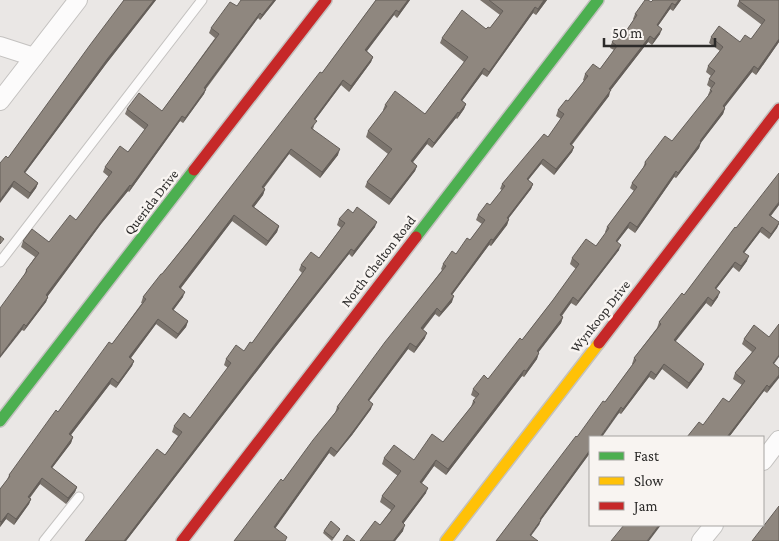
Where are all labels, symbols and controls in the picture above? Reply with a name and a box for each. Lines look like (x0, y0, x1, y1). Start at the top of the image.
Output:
scale bar (604, 15, 715, 47)
text: 50 m (612, 25, 642, 41)
street label: Querida Drive (121, 166, 181, 238)
street label: North Chelton Road (337, 212, 419, 310)
street label: Wynkoop Drive (567, 277, 633, 355)
legend (589, 436, 764, 526)
text: Fast (634, 448, 660, 464)
text: Slow (634, 473, 664, 489)
text: Jam (632, 498, 657, 515)

